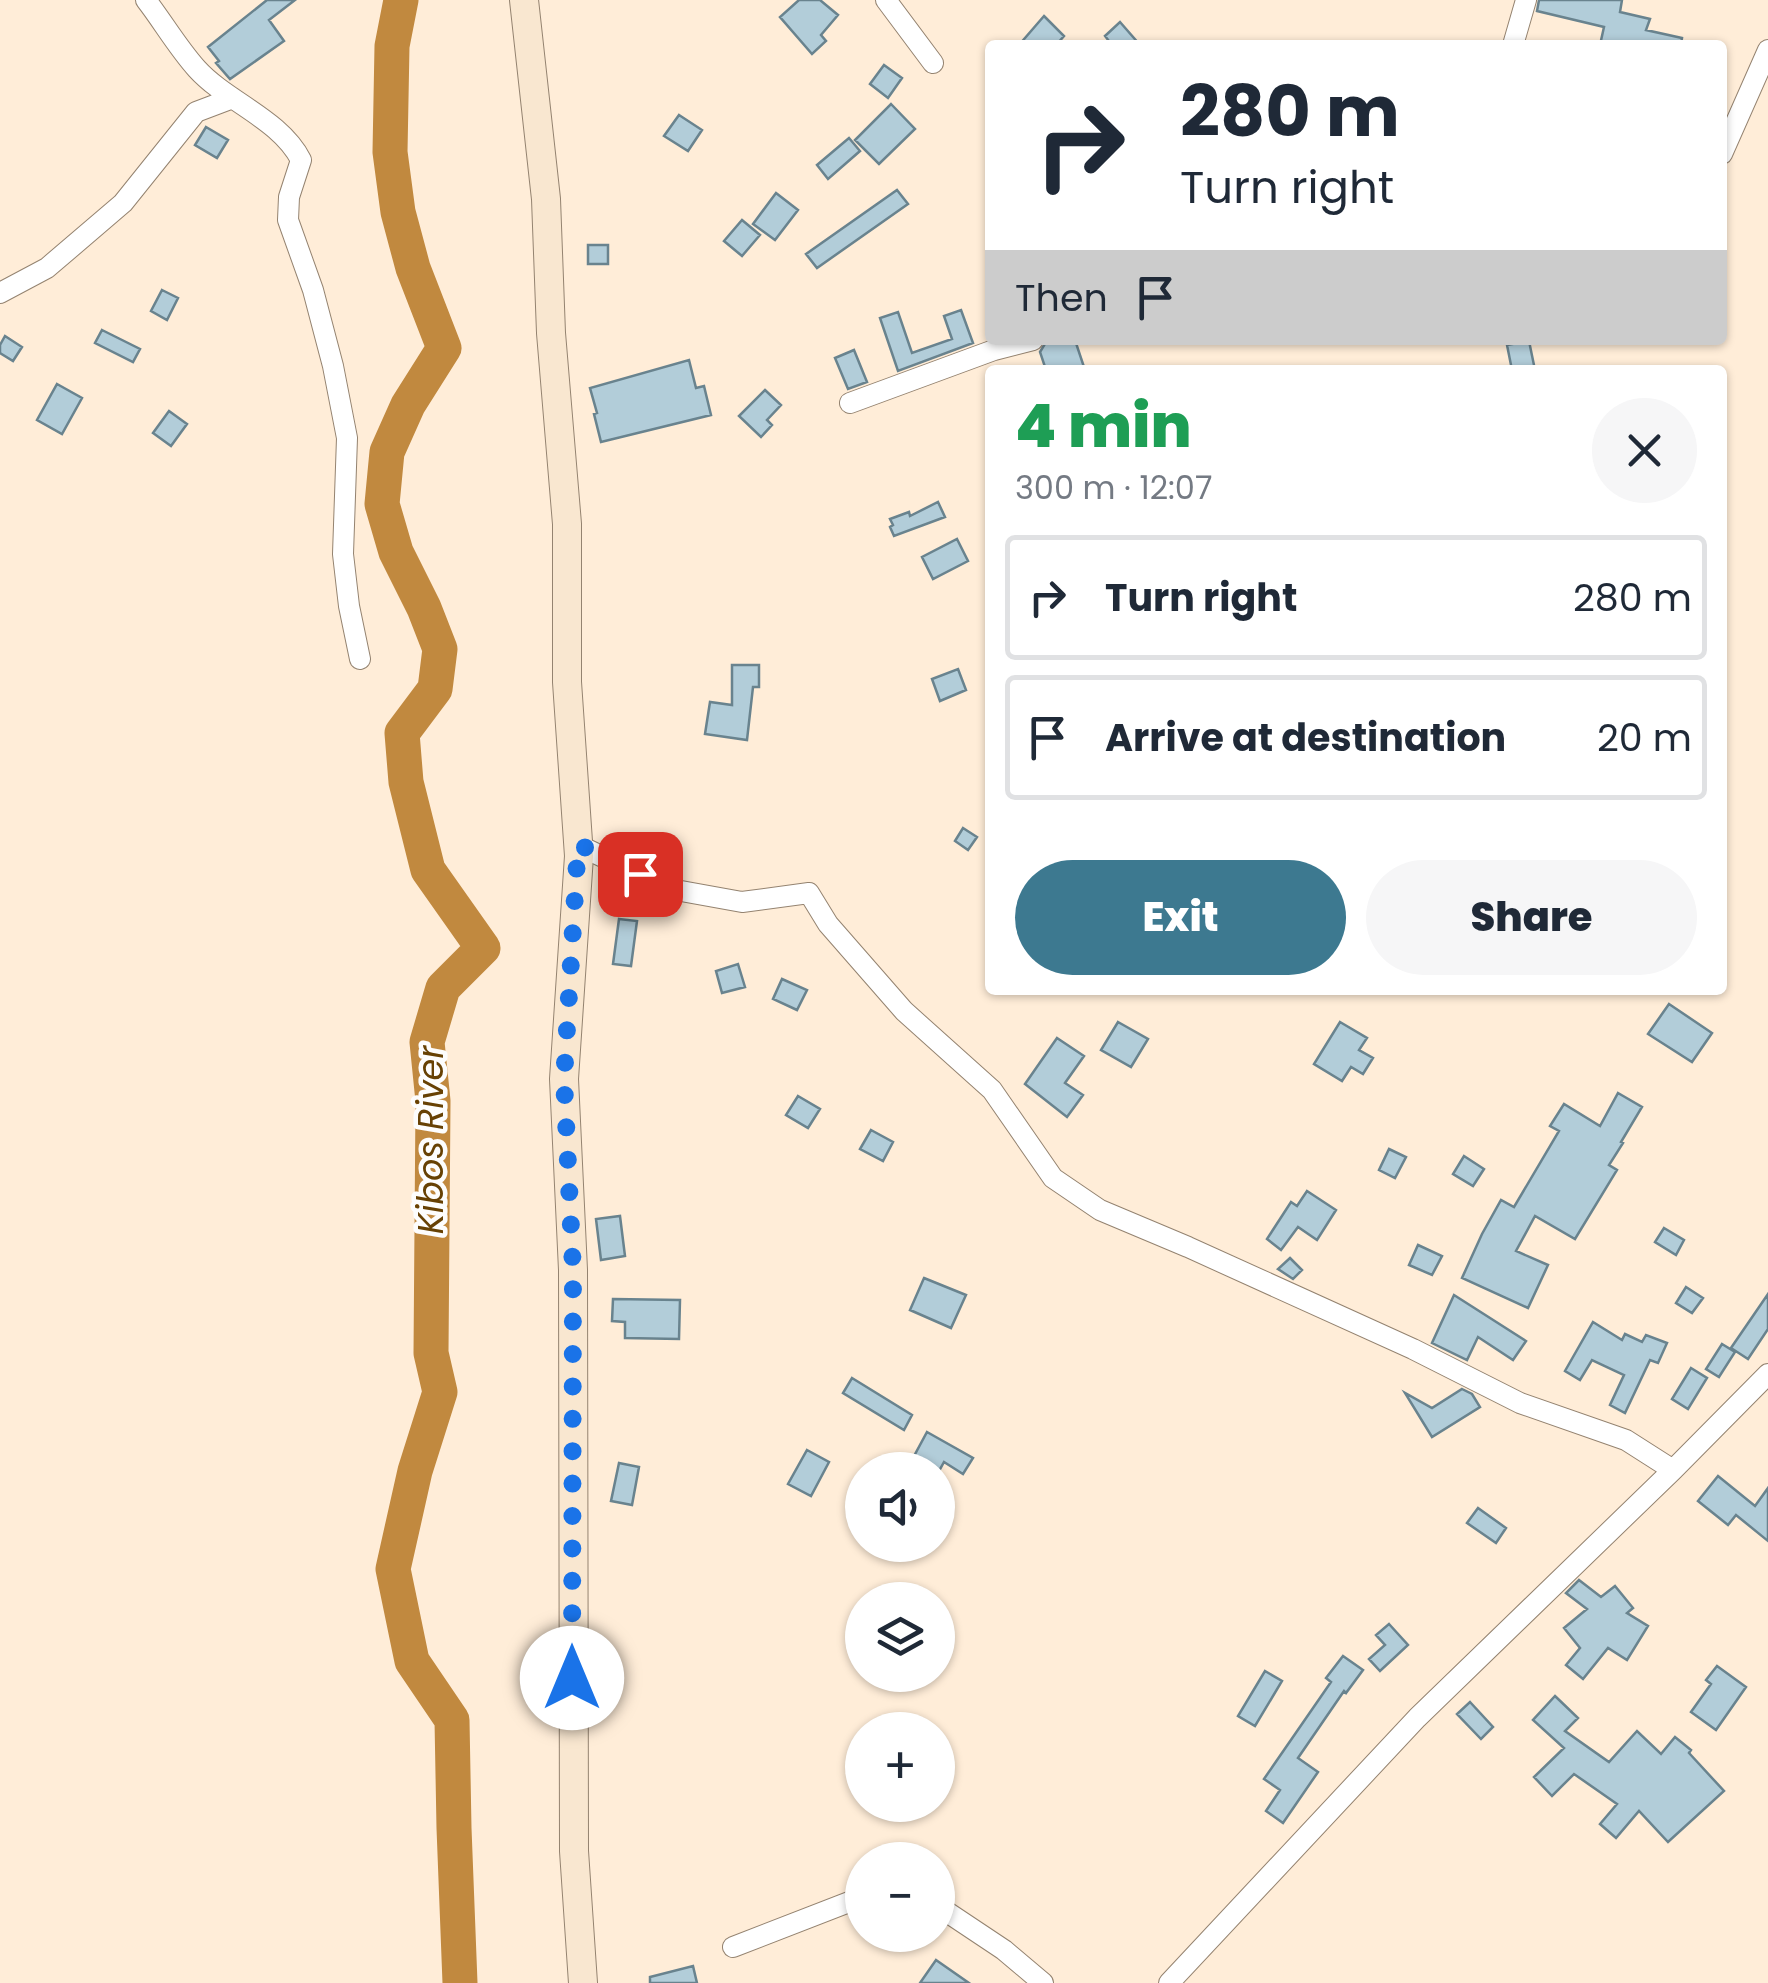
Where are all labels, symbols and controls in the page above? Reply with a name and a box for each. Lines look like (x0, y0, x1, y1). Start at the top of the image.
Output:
text: 280 m (1180, 62, 1400, 161)
icon: right (1015, 80, 1145, 210)
text: Turn right (1180, 156, 1394, 219)
icon: arrive (1128, 270, 1183, 325)
text: Then (1015, 271, 1108, 324)
text: 4 min (1015, 384, 1192, 468)
button: close (1592, 398, 1697, 503)
text: 300 m · 12:07 (1015, 465, 1212, 510)
icon: right (1020, 570, 1075, 625)
text: Turn right (1105, 571, 1297, 624)
text: 280 m (1573, 571, 1692, 624)
icon: arrive (1020, 710, 1075, 765)
text: Arrive at destination (1105, 711, 1506, 764)
text: 20 m (1597, 711, 1692, 764)
pin (598, 832, 683, 917)
icon: arrive (613, 847, 668, 902)
button: Exit (1015, 860, 1346, 975)
button: Share (1366, 860, 1697, 975)
water label: Kibos River (406, 1045, 455, 1234)
map controls (845, 1452, 955, 1952)
button: sound (845, 1452, 955, 1562)
button: layers (845, 1582, 955, 1692)
position arrow (520, 1626, 624, 1730)
button: + (845, 1712, 955, 1822)
button: − (845, 1842, 955, 1952)

